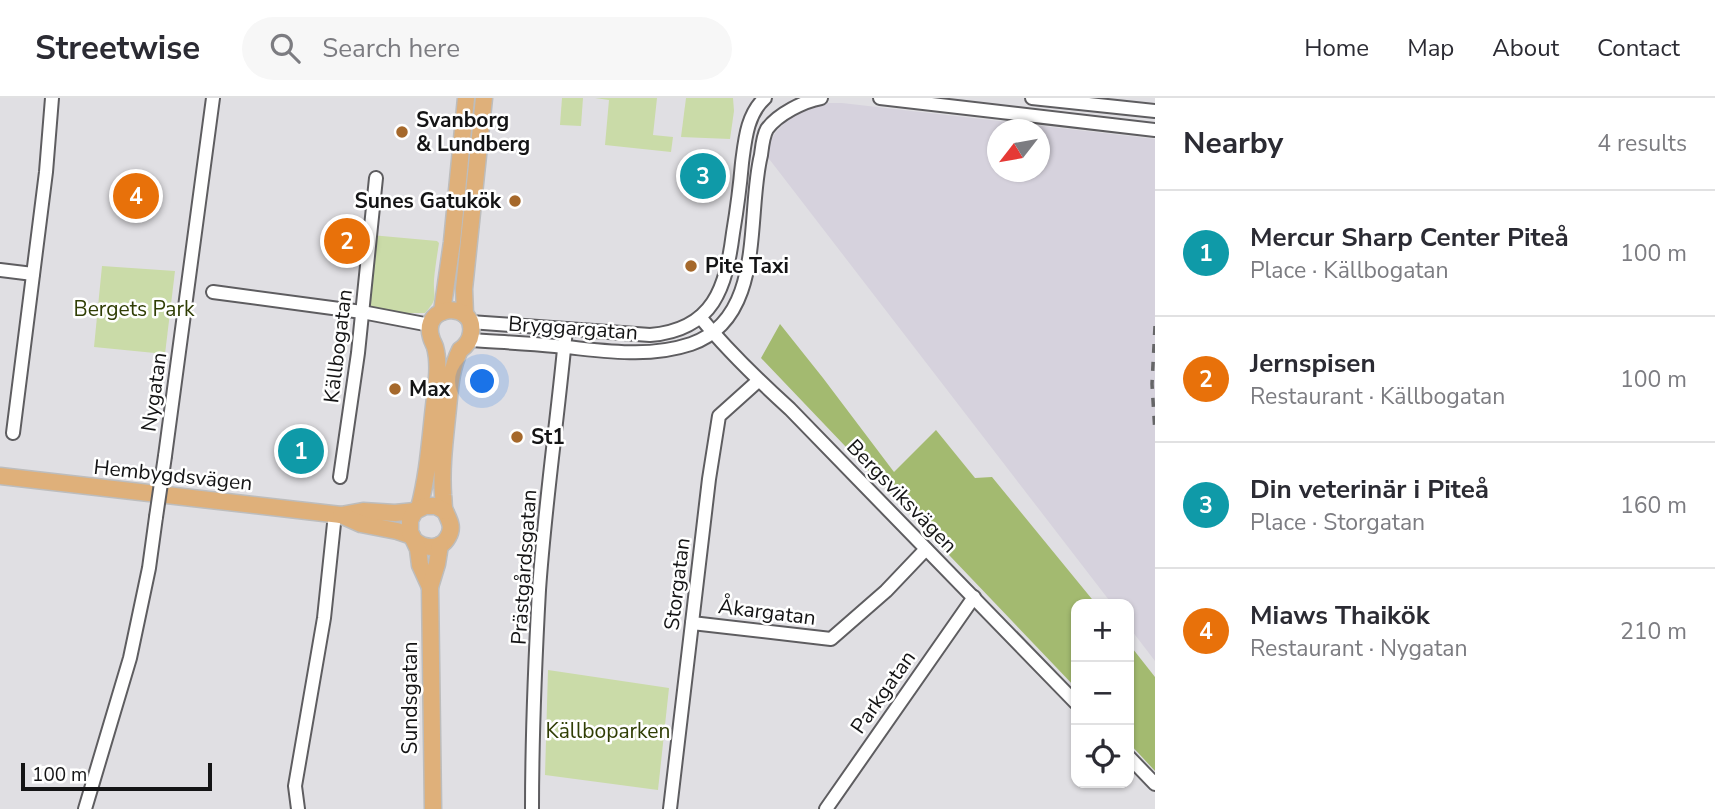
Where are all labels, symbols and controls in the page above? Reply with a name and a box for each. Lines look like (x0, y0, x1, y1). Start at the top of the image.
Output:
search box (242, 17, 732, 80)
text: Streetwise (35, 26, 200, 71)
icon: search (266, 29, 304, 67)
text: Search here (322, 31, 460, 66)
text: Home (1304, 32, 1369, 64)
text: Map (1407, 32, 1454, 64)
text: About (1492, 32, 1559, 64)
text: Contact (1597, 32, 1680, 64)
place label: Svanborg & Lundberg (416, 106, 530, 158)
north arrow (987, 119, 1050, 182)
text: Nearby (1183, 123, 1283, 164)
marker: Svanborg & Lundberg (394, 124, 410, 140)
text: 4 results (1597, 128, 1687, 159)
pin: 3 (680, 150, 726, 202)
pin: 4 (113, 170, 159, 222)
place label: Sunes Gatukök (354, 187, 502, 215)
marker: Sunes Gatukök (507, 193, 523, 209)
pin: 2 (324, 215, 370, 267)
text: Mercur Sharp Center Piteå (1250, 220, 1569, 255)
text: 1 (1199, 238, 1213, 269)
text: 100 m (1620, 238, 1687, 269)
place label: Pite Taxi (705, 252, 789, 280)
text: Place · Källbogatan (1250, 255, 1449, 286)
marker: Pite Taxi (683, 258, 699, 274)
street label: Källbogatan (317, 287, 359, 405)
park label: Bergets Park (73, 295, 195, 323)
street label: Bryggargatan (507, 310, 639, 346)
text: Jernspisen (1250, 346, 1376, 381)
street label: Nygatan (135, 350, 173, 434)
your location (465, 364, 499, 398)
text: 2 (1199, 364, 1213, 395)
text: 100 m (1620, 364, 1687, 395)
place label: Max (409, 375, 451, 403)
marker: Max (387, 381, 403, 397)
text: Restaurant · Källbogatan (1250, 381, 1505, 412)
place label: St1 (531, 423, 565, 451)
pin: 1 (278, 425, 324, 477)
marker: St1 (509, 429, 525, 445)
street label: Bergsviksvägen (841, 433, 963, 559)
street label: Hembygdsvägen (92, 453, 254, 497)
text: Din veterinär i Piteå (1250, 472, 1489, 507)
street label: Prästgårdsgatan (505, 488, 543, 646)
text: 3 (1199, 490, 1213, 521)
text: 160 m (1620, 490, 1687, 521)
text: Place · Storgatan (1250, 507, 1425, 538)
street label: Storgatan (657, 536, 697, 632)
street label: Åkargatan (717, 591, 817, 632)
text: Miaws Thaikök (1250, 598, 1430, 633)
map controls (1071, 599, 1134, 788)
button: + (1071, 599, 1134, 662)
text: 4 (1199, 616, 1213, 647)
text: 210 m (1620, 616, 1687, 647)
text: Restaurant · Nygatan (1250, 633, 1468, 664)
street label: Sundsgatan (396, 642, 424, 754)
street label: Parkgatan (844, 645, 922, 739)
button: − (1071, 662, 1134, 725)
park label: Källboparken (546, 717, 670, 745)
button: locate (1071, 725, 1134, 788)
scale bar (21, 760, 212, 792)
text: 100 m (32, 762, 87, 788)

